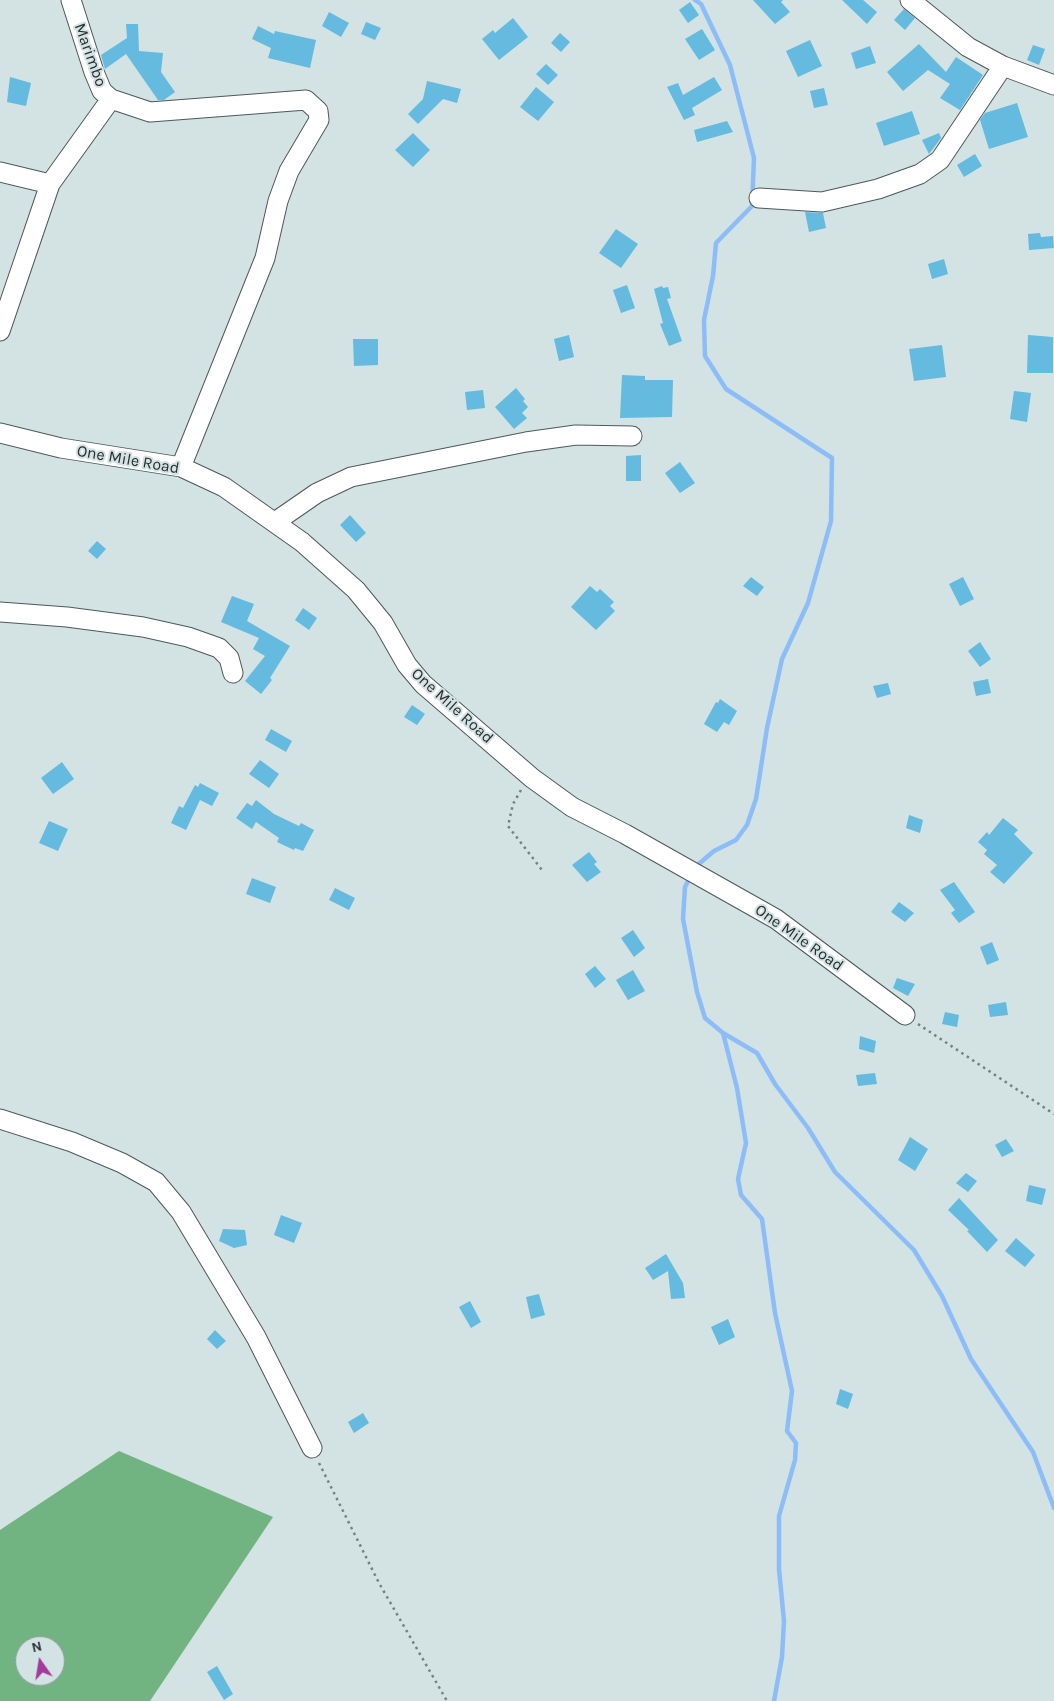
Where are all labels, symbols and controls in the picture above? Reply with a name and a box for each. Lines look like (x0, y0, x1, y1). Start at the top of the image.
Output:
street label: Marimbo (70, 21, 110, 89)
street label: One Mile Road (75, 442, 181, 478)
street label: One Mile Road (407, 664, 497, 748)
street label: One Mile Road (751, 900, 847, 976)
north arrow (15, 1636, 65, 1686)
text: N (30, 1637, 44, 1656)

